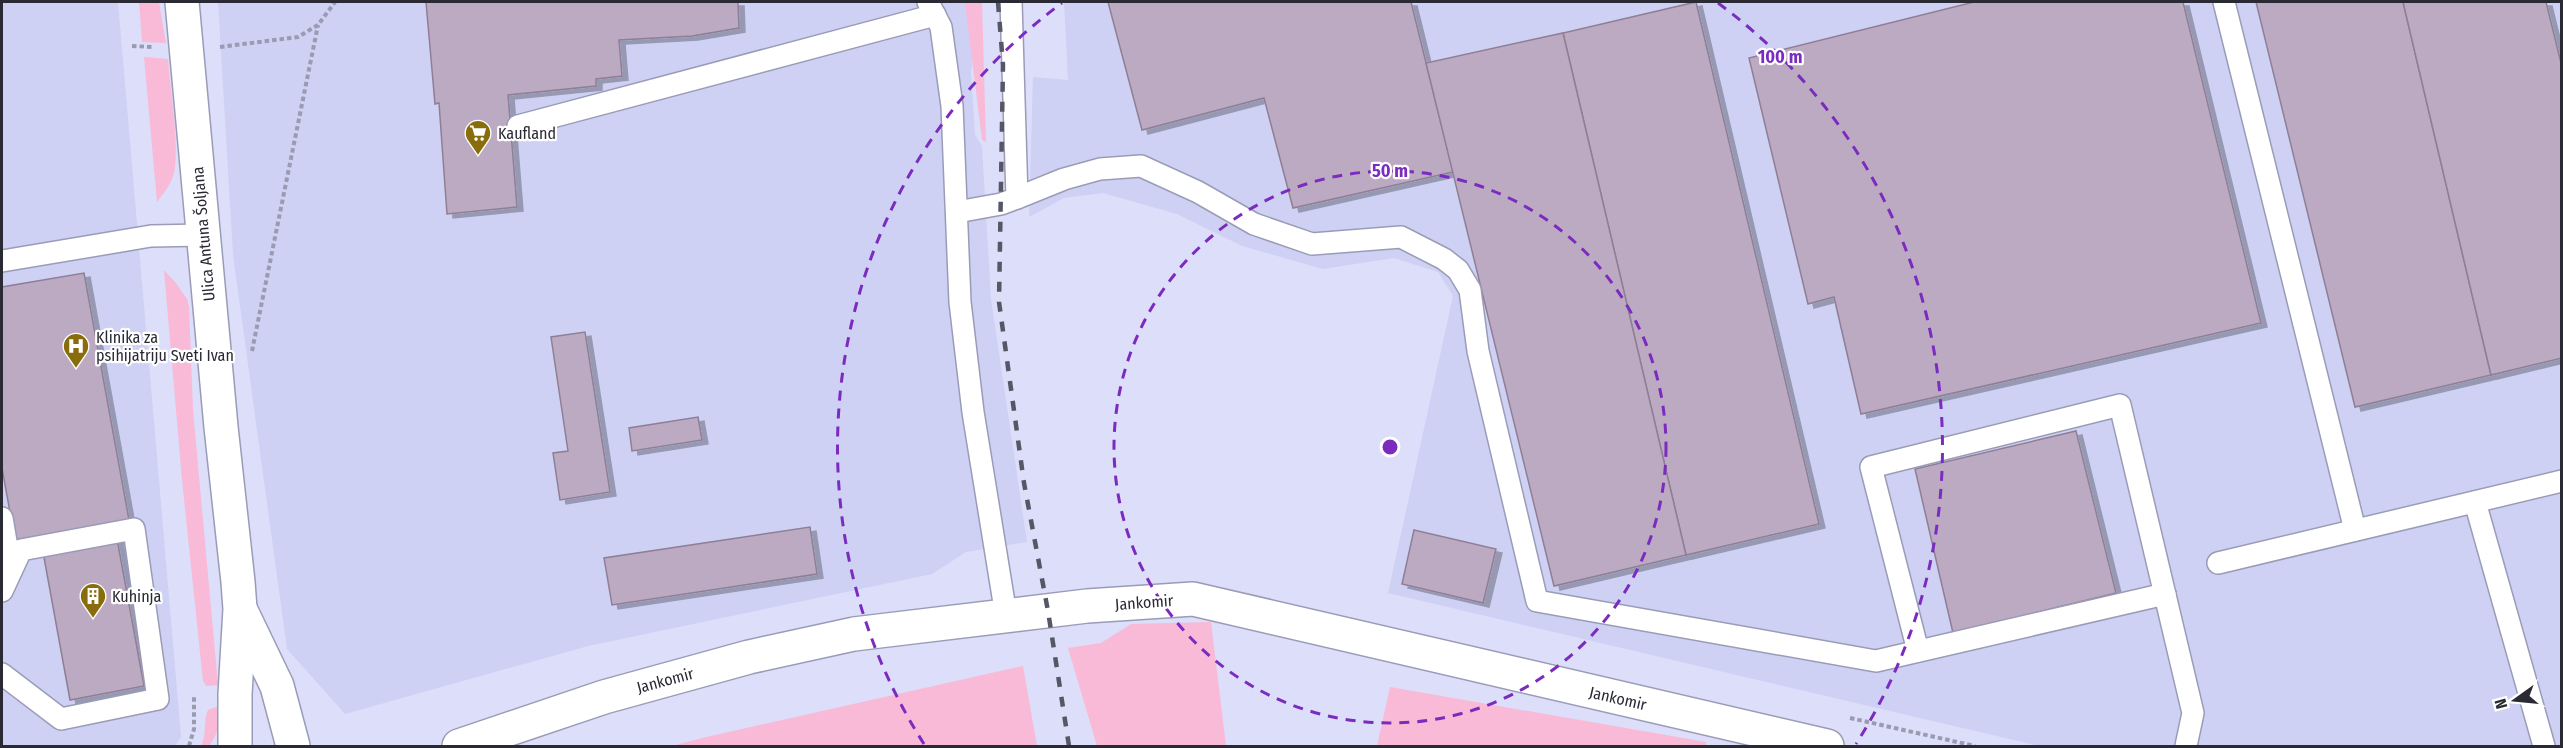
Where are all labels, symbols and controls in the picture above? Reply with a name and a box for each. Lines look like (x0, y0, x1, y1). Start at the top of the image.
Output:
text: 100 m (1758, 46, 1802, 68)
supermarket icon: Kaufland (463, 118, 493, 156)
place label: Kaufland (498, 124, 556, 143)
text: 50 m (1372, 160, 1408, 182)
street label: Ulica Antuna Šoljana (187, 166, 219, 302)
place label: Klinika za psihijatriju Sveti Ivan (96, 328, 234, 365)
hospital icon: Klinika za psihijatriju Sveti Ivan (61, 331, 91, 369)
centre of rings (1380, 437, 1400, 457)
building icon: Kuhinja (78, 581, 108, 619)
place label: Kuhinja (112, 587, 162, 606)
street label: Jankomir (1114, 591, 1174, 614)
street label: Jankomir (635, 664, 696, 697)
north arrow (2485, 670, 2545, 730)
street label: Jankomir (1587, 683, 1649, 714)
text: N (2491, 697, 2511, 711)

